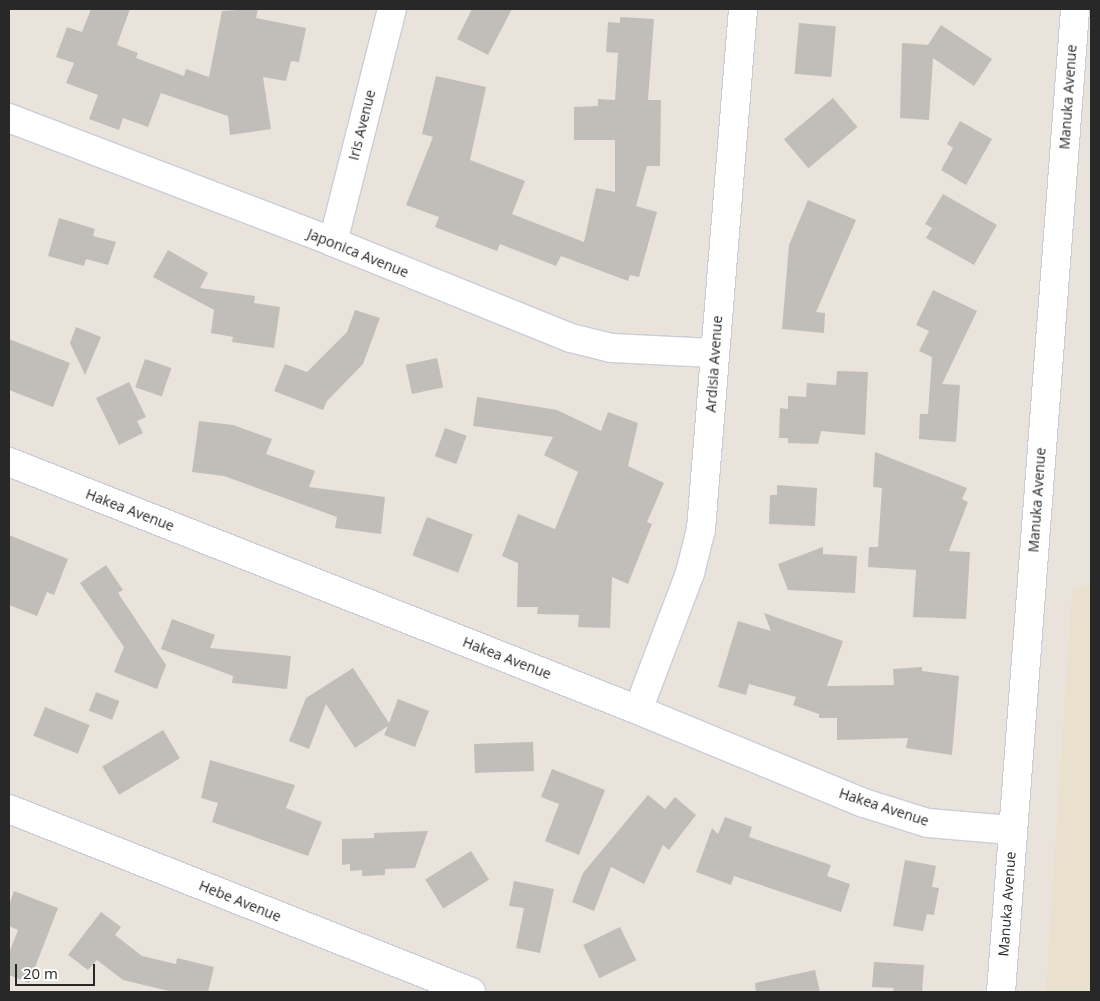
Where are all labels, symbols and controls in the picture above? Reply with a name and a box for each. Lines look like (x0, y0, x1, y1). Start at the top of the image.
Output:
street label: Manuka Avenue (1056, 44, 1080, 150)
street label: Iris Avenue (345, 88, 379, 162)
street label: Japonica Avenue (305, 225, 411, 281)
street label: Ardisia Avenue (702, 315, 726, 413)
street label: Manuka Avenue (1025, 447, 1049, 553)
street label: Hakea Avenue (83, 485, 177, 535)
street label: Hakea Avenue (460, 633, 554, 683)
street label: Hakea Avenue (837, 785, 931, 829)
street label: Manuka Avenue (995, 851, 1019, 957)
street label: Hebe Avenue (197, 877, 283, 925)
scale bar (18, 954, 98, 986)
text: 20 m (23, 963, 58, 983)

